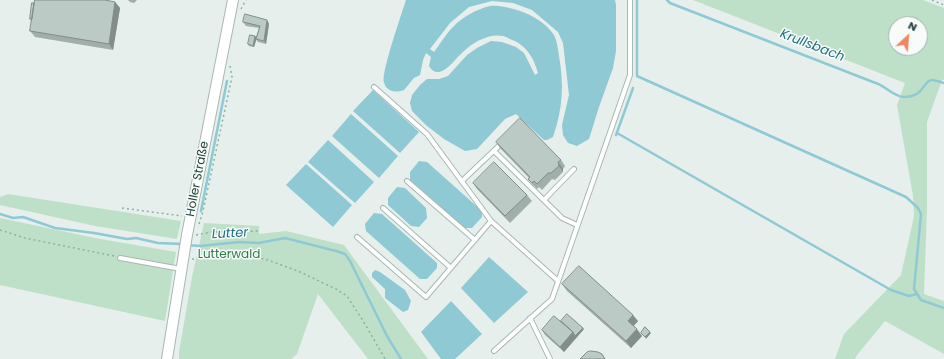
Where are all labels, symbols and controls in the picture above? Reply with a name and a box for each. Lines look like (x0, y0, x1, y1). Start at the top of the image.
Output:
north arrow (888, 16, 928, 56)
text: N (906, 17, 920, 35)
water label: Krullsbach (777, 27, 847, 65)
street label: Holler Straße (184, 140, 212, 218)
water label: Lutter (211, 225, 249, 243)
park label: Lutterwald (198, 248, 260, 262)

